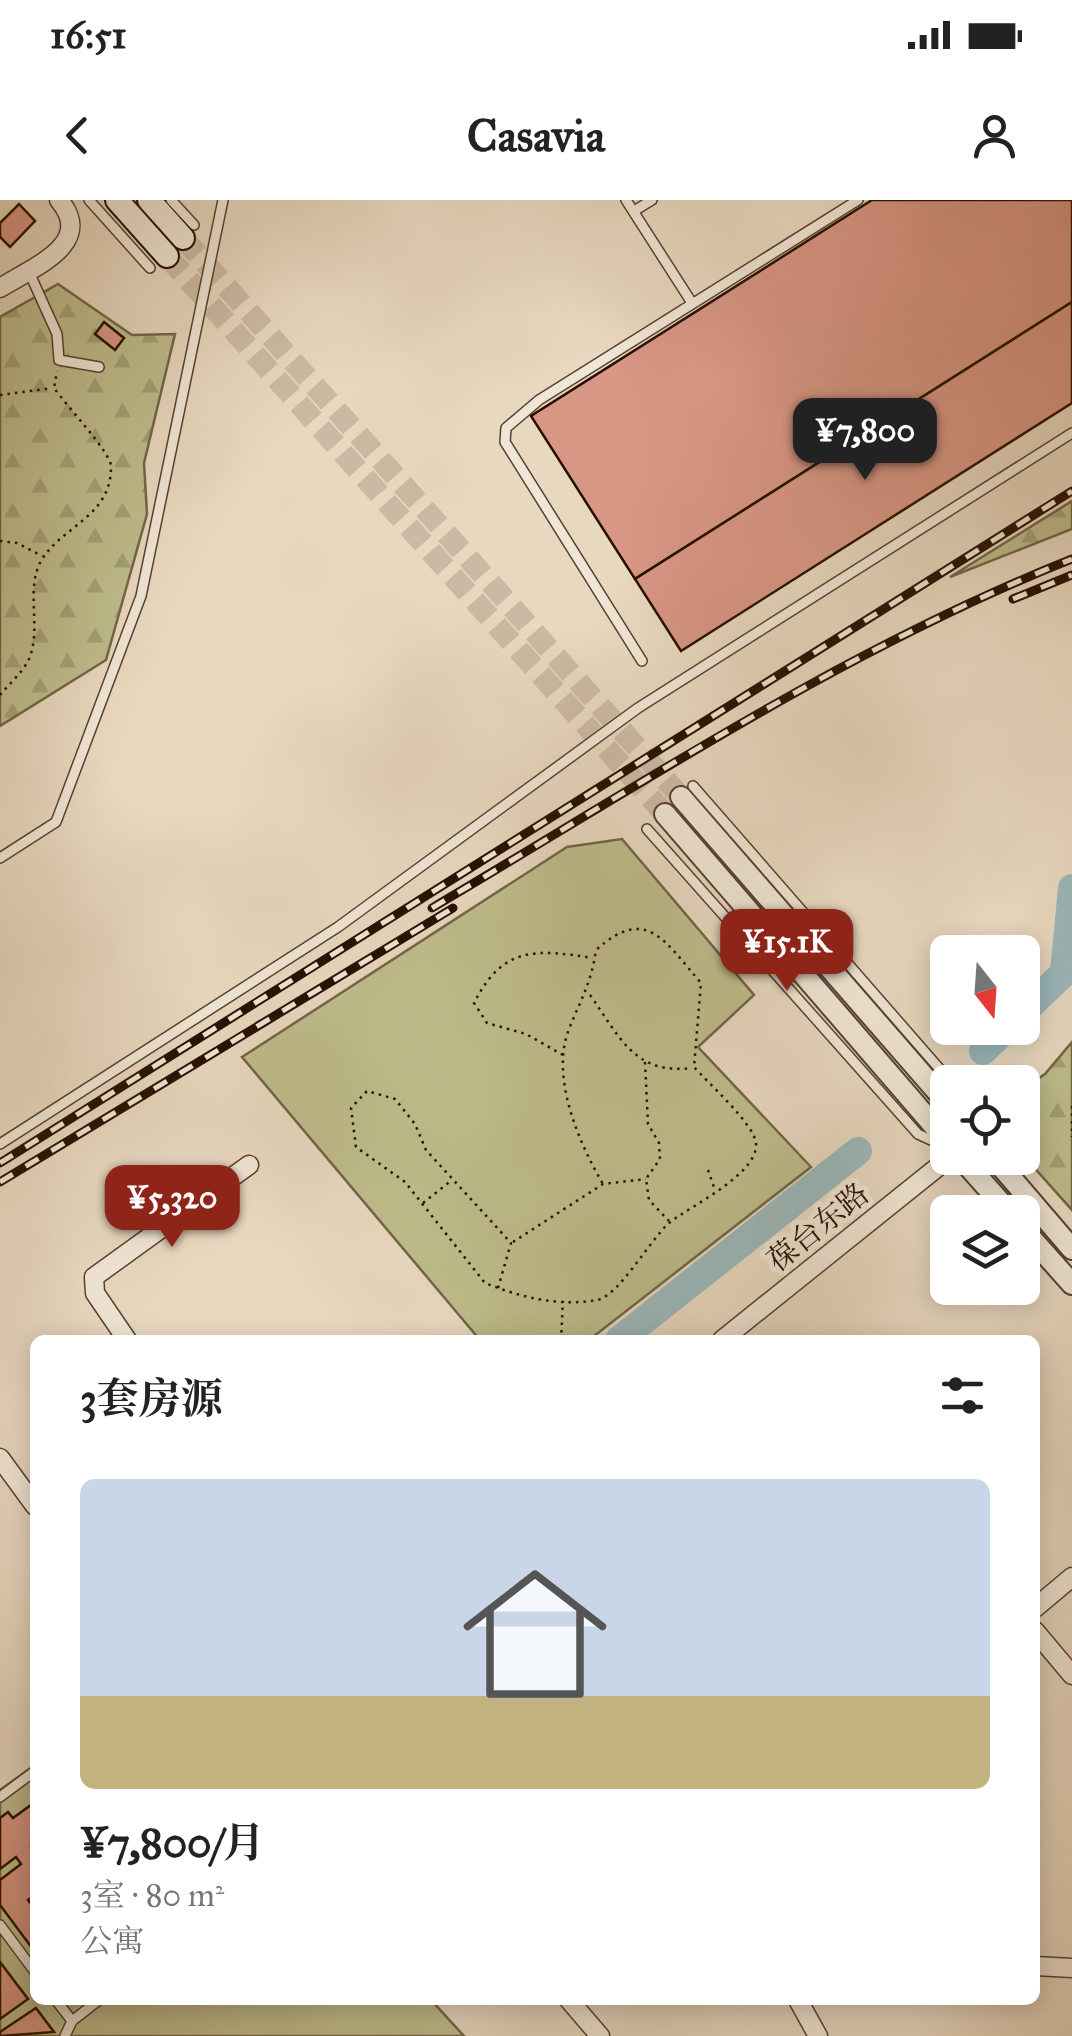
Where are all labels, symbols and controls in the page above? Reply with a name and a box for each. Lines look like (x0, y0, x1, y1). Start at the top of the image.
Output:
text: 16:51 (50, 12, 127, 58)
icon: back (50, 108, 105, 163)
text: Casavia (467, 108, 605, 163)
icon: person (967, 108, 1022, 163)
pin: ¥7,800 (784, 398, 946, 483)
text: ¥7,800 (815, 411, 915, 450)
pin: ¥15.1K (706, 909, 868, 994)
text: ¥15.1K (742, 922, 832, 961)
north arrow (930, 935, 1040, 1045)
map controls (930, 935, 1040, 1305)
button: locate (930, 1065, 1040, 1175)
pin: ¥5,320 (91, 1165, 253, 1250)
street label: 葆台东路 (760, 1175, 876, 1279)
text: ¥5,320 (127, 1178, 217, 1217)
button: layers (930, 1195, 1040, 1305)
icon: filters (935, 1368, 990, 1423)
text: 3套房源 (80, 1373, 223, 1425)
icon: home (445, 1544, 625, 1724)
text: ¥7,800/月 (80, 1817, 265, 1869)
text: 3室 · 80 m² (80, 1876, 224, 1915)
text: 公寓 (80, 1922, 144, 1961)

